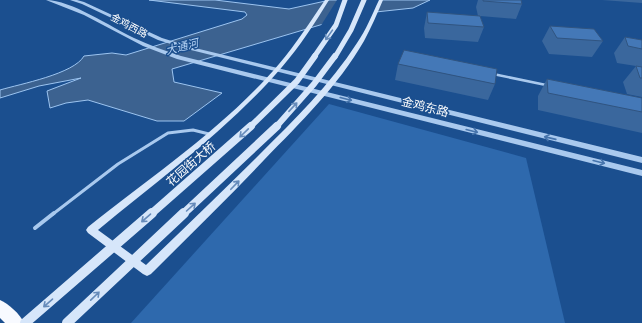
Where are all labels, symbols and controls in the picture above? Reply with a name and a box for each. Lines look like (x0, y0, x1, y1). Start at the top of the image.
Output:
street label: 金鸡西路 (109, 11, 149, 41)
one-way arrow (325, 29, 333, 40)
water label: 大通河 (164, 36, 202, 57)
street label: 金鸡东路 (400, 94, 450, 120)
one-way arrow (340, 96, 353, 103)
one-way arrow (289, 102, 298, 112)
one-way arrow (466, 127, 479, 135)
one-way arrow (239, 128, 249, 138)
one-way arrow (543, 133, 556, 141)
street label: 花园街大桥 (164, 139, 218, 189)
one-way arrow (592, 159, 605, 166)
one-way arrow (230, 180, 240, 190)
one-way arrow (185, 203, 196, 212)
one-way arrow (141, 214, 152, 223)
one-way arrow (90, 291, 100, 301)
one-way arrow (42, 299, 53, 308)

